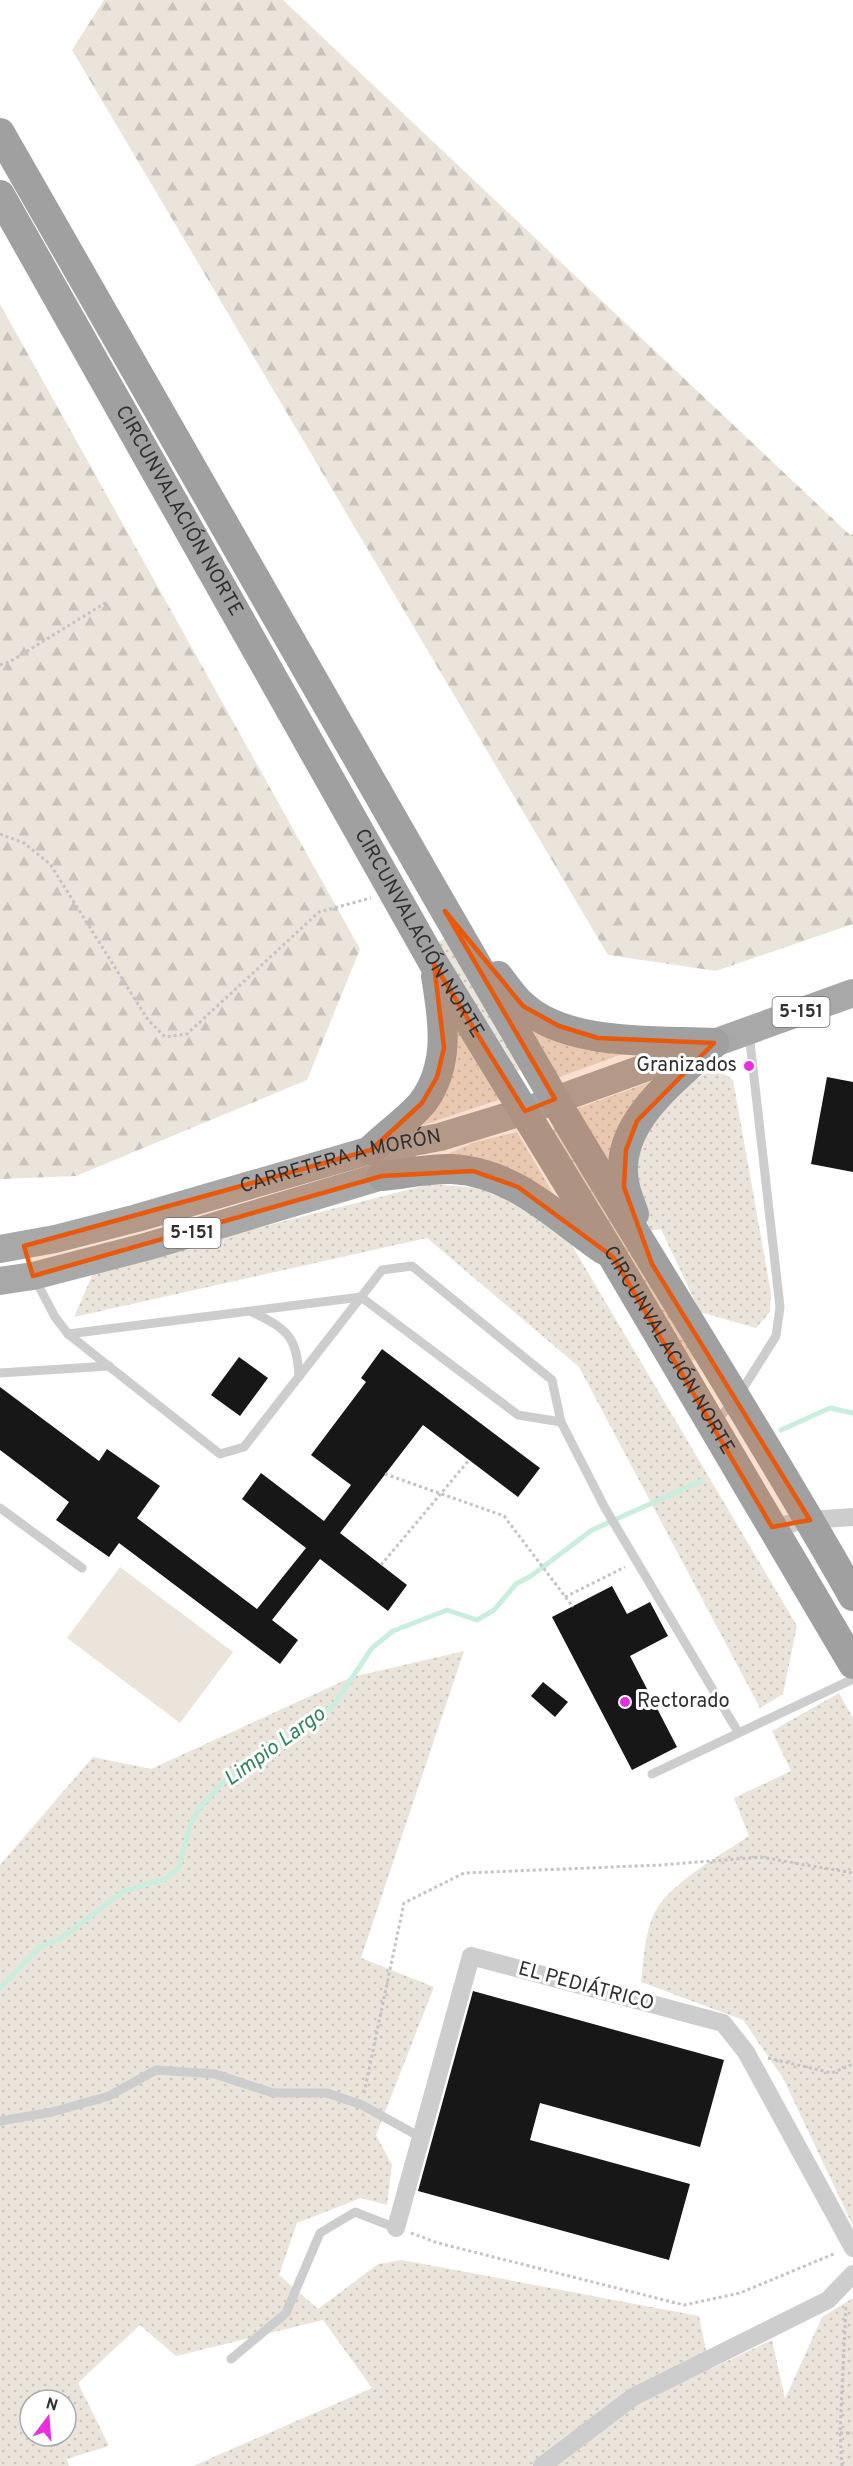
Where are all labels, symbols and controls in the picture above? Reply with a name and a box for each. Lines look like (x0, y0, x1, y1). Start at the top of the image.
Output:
street label: CIRCUNVALACIÓN NORTE (109, 401, 248, 621)
street label: CIRCUNVALACIÓN NORTE (347, 824, 489, 1043)
road number: 5-151 (772, 997, 830, 1027)
place label: Granizados (636, 1053, 737, 1079)
marker: Granizados (742, 1059, 756, 1073)
street label: CARRETERA A MORÓN (237, 1124, 443, 1200)
road number: 5-151 (164, 1218, 220, 1248)
street label: CIRCUNVALACIÓN NORTE (597, 1241, 740, 1460)
place label: Rectorado (637, 1689, 730, 1715)
marker: Rectorado (618, 1695, 632, 1709)
water label: Limpio Largo (219, 1701, 332, 1793)
street label: EL PEDIÁTRICO (515, 1954, 657, 2018)
north arrow (18, 2388, 78, 2448)
text: N (43, 2394, 60, 2417)

